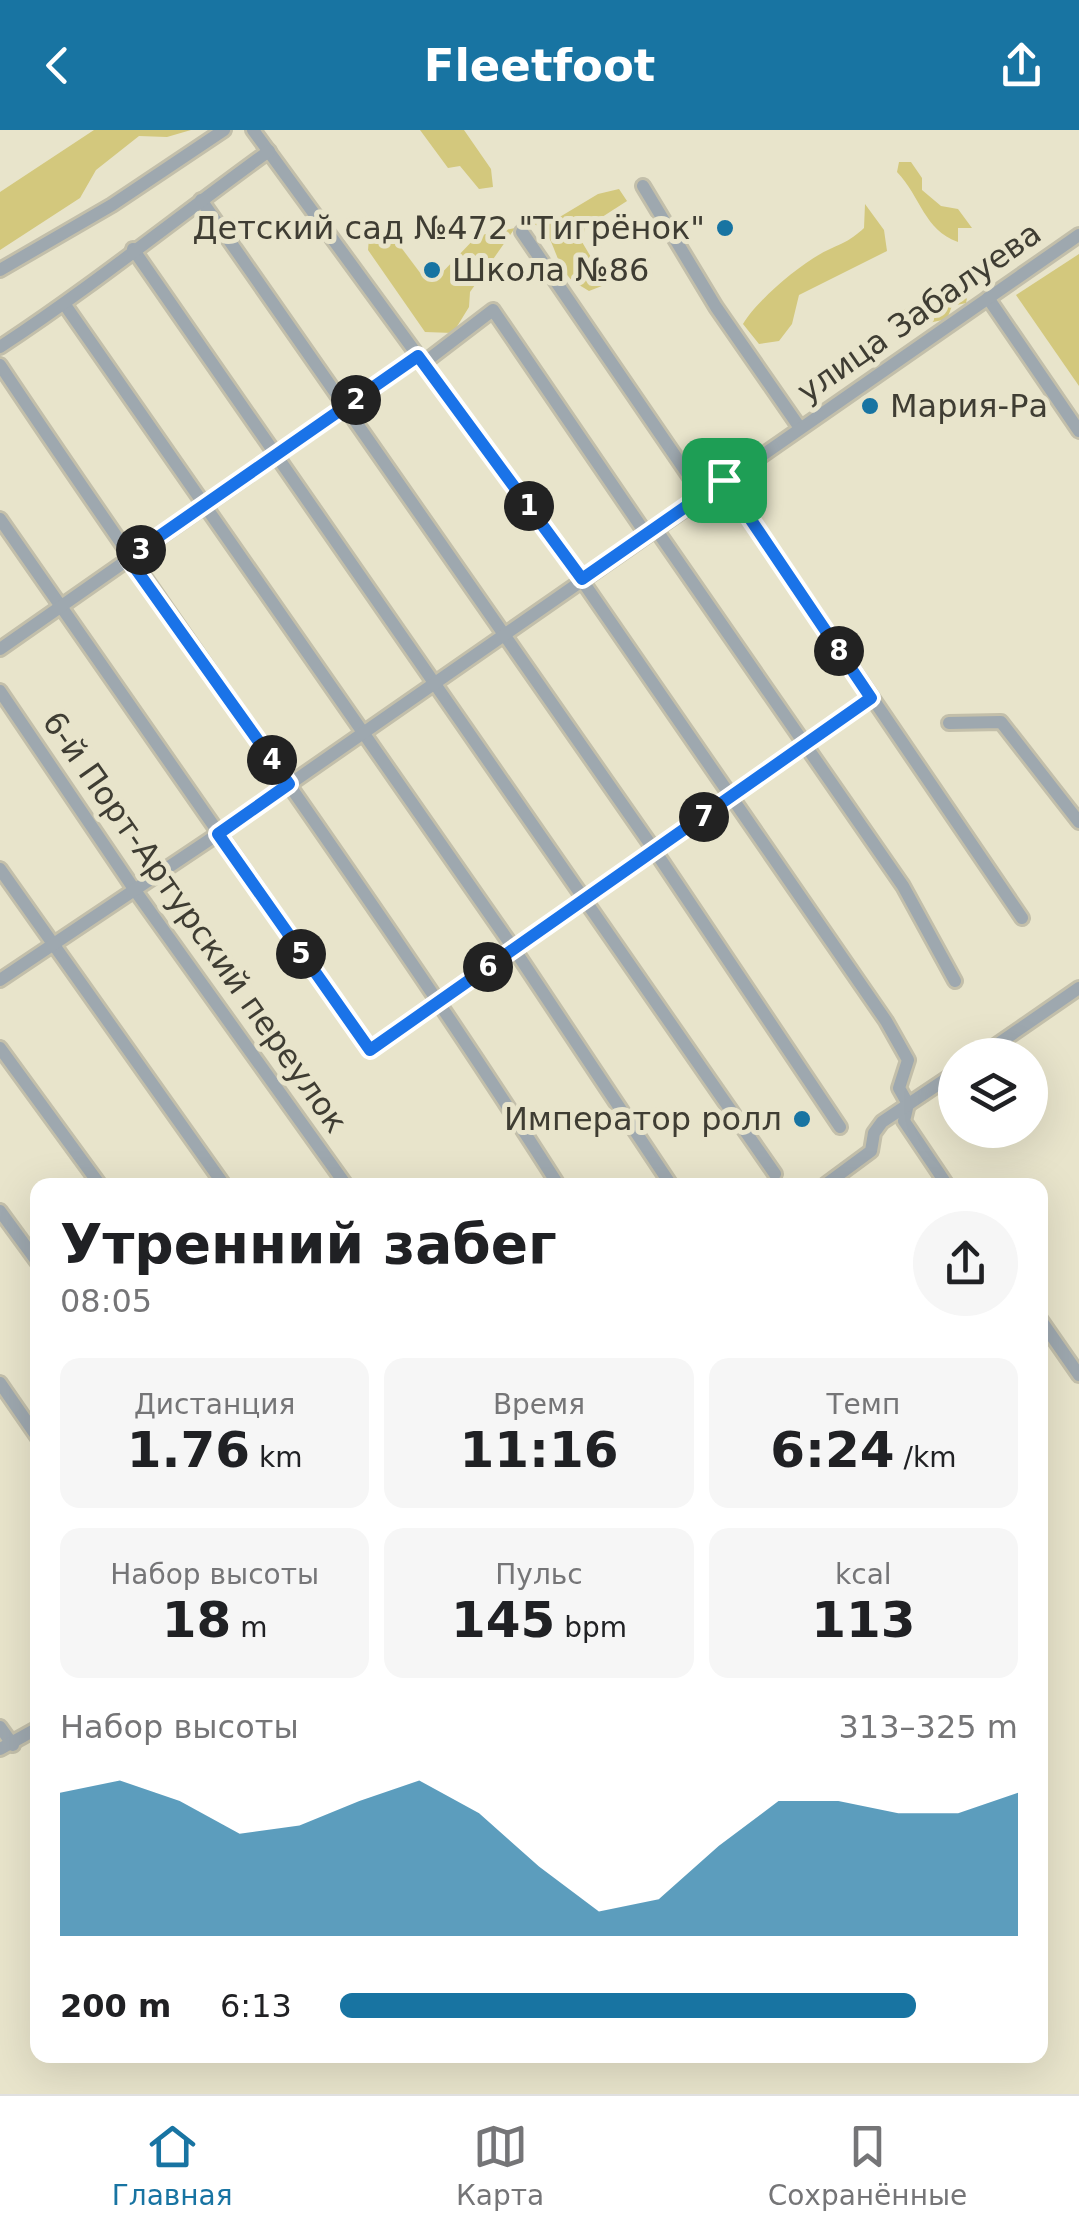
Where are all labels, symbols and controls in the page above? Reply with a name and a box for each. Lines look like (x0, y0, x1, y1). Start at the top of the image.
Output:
icon: back (30, 38, 85, 93)
icon: share (994, 38, 1049, 93)
text: Fleetfoot (424, 39, 655, 92)
place label: Детский сад №472 "Тигрёнок" (193, 209, 705, 247)
street label: улица Забалуева (790, 214, 1048, 410)
marker: Детский сад №472 "Тигрёнок" (714, 217, 736, 239)
place label: Школа №86 (452, 251, 649, 289)
marker: Школа №86 (421, 259, 443, 281)
pin: 2 (331, 375, 381, 425)
text: 2 (346, 383, 366, 416)
place label: Мария-Ра (890, 387, 1048, 425)
marker: Мария-Ра (859, 395, 881, 417)
pin (682, 438, 767, 523)
icon: arrive (697, 453, 752, 508)
pin: 1 (504, 481, 554, 531)
text: 1 (519, 489, 539, 522)
pin: 3 (116, 525, 166, 575)
text: 3 (131, 533, 151, 566)
pin: 8 (814, 626, 864, 676)
text: 8 (829, 634, 849, 667)
street label: 6-й Порт-Артурский переулок (35, 704, 355, 1140)
pin: 4 (247, 735, 297, 785)
text: 4 (262, 743, 282, 776)
pin: 7 (679, 792, 729, 842)
text: 7 (694, 800, 714, 833)
pin: 5 (276, 929, 326, 979)
text: 5 (291, 937, 311, 970)
pin: 6 (463, 942, 513, 992)
text: 6 (478, 950, 498, 983)
map controls (938, 1038, 1048, 1148)
button: layers (938, 1038, 1048, 1148)
place label: Император ролл (504, 1100, 782, 1138)
marker: Император ролл (791, 1108, 813, 1130)
button: share (913, 1211, 1018, 1316)
text: Утренний забег (60, 1212, 557, 1276)
text: 08:05 (60, 1282, 152, 1320)
text: Дистанция (134, 1388, 295, 1421)
text: Время (493, 1388, 585, 1421)
text: Темп (826, 1388, 900, 1421)
text: 1.76 (127, 1421, 250, 1479)
text: 11:16 (459, 1421, 619, 1479)
text: 6:24 (770, 1421, 895, 1479)
text: km (250, 1441, 303, 1474)
text: /km (895, 1441, 956, 1474)
text: Набор высоты (110, 1558, 319, 1591)
text: Пульс (495, 1558, 583, 1591)
text: kcal (835, 1558, 892, 1591)
text: 18 (162, 1591, 231, 1649)
text: 145 (451, 1591, 555, 1649)
text: 113 (811, 1591, 916, 1649)
text: m (231, 1611, 268, 1644)
text: bpm (555, 1611, 627, 1644)
text: Набор высоты (60, 1708, 299, 1746)
text: 313–325 m (839, 1708, 1018, 1746)
text: 200 m (60, 1987, 171, 2025)
text: 6:13 (220, 1987, 292, 2025)
tab: Главная (112, 2119, 233, 2212)
tab: Карта (456, 2119, 544, 2212)
tab: Сохранённые (768, 2119, 967, 2212)

